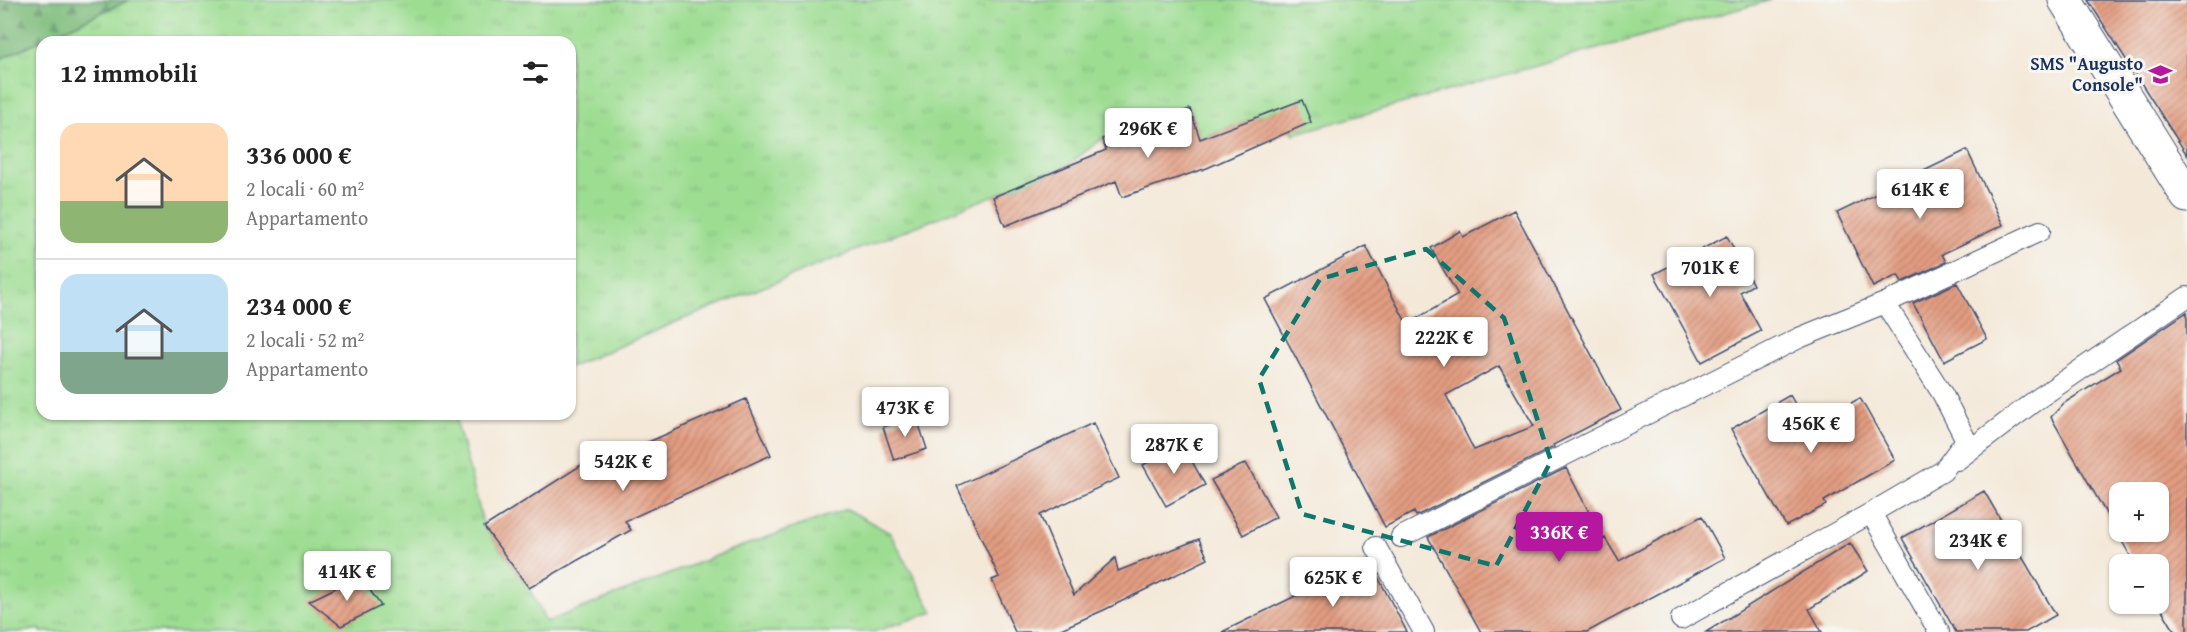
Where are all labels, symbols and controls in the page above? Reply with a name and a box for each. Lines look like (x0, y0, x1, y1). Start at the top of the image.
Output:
place label: SMS "Augusto Console" (2030, 50, 2143, 98)
text: 12 immobili (60, 53, 198, 92)
icon: filters (519, 56, 552, 89)
school or university icon: SMS "Augusto Console" (2148, 61, 2174, 87)
pin: 296K € (1099, 108, 1197, 159)
text: 296K € (1119, 113, 1177, 142)
text: 336 000 € (246, 135, 352, 174)
icon: home (108, 147, 180, 219)
pin: 614K € (1871, 169, 1969, 220)
text: 2 locali · 60 m² (246, 174, 364, 203)
text: 614K € (1891, 174, 1949, 203)
text: Appartamento (246, 203, 368, 232)
pin: 701K € (1661, 247, 1759, 298)
text: 701K € (1681, 252, 1739, 281)
text: 234 000 € (246, 286, 352, 325)
icon: home (108, 298, 180, 370)
pin: 222K € (1395, 317, 1493, 368)
text: 222K € (1415, 322, 1473, 351)
text: 2 locali · 52 m² (246, 325, 364, 354)
text: Appartamento (246, 354, 368, 383)
pin: 473K € (856, 387, 954, 438)
text: 473K € (876, 392, 934, 421)
pin: 456K € (1762, 403, 1860, 454)
text: 456K € (1782, 408, 1840, 437)
pin: 287K € (1125, 424, 1223, 475)
text: 287K € (1145, 429, 1203, 458)
pin: 542K € (574, 441, 672, 492)
text: 542K € (594, 446, 652, 475)
map controls (2109, 482, 2169, 614)
button: + (2109, 482, 2169, 542)
pin: 336K € (1510, 512, 1608, 563)
text: 336K € (1530, 517, 1588, 546)
pin: 234K € (1929, 520, 2027, 571)
text: 234K € (1949, 525, 2007, 554)
pin: 414K € (298, 551, 396, 602)
button: − (2109, 554, 2169, 614)
text: 414K € (318, 556, 376, 585)
pin: 625K € (1284, 557, 1382, 608)
text: 625K € (1304, 562, 1362, 591)

